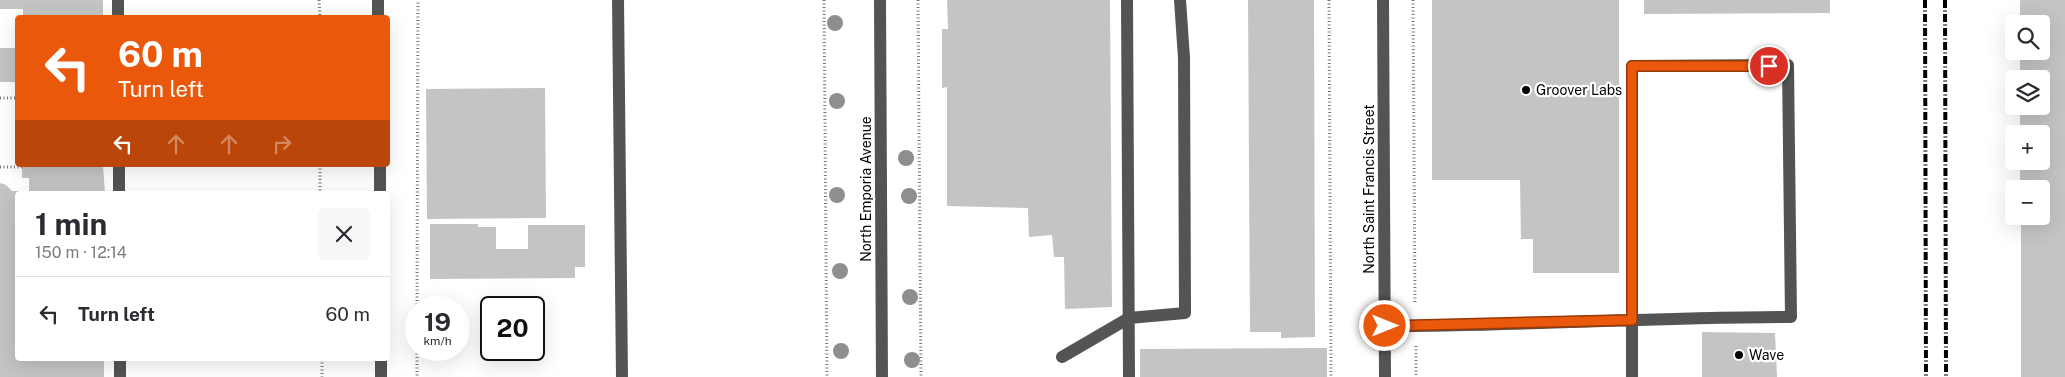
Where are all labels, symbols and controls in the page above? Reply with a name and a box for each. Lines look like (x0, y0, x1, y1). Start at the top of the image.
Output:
map controls (2005, 15, 2050, 225)
button: search (2005, 15, 2050, 60)
text: 60 m (118, 34, 203, 75)
icon: left (35, 35, 100, 100)
pin (1748, 45, 1790, 87)
icon: arrive (1755, 52, 1783, 80)
button: layers (2005, 70, 2050, 115)
text: Turn left (118, 76, 204, 102)
place label: Groover Labs (1536, 82, 1622, 98)
marker: Groover Labs (1520, 84, 1532, 96)
street label: North Saint Francis Street (1361, 104, 1377, 274)
street label: North Emporia Avenue (858, 116, 874, 262)
button: + (2005, 125, 2050, 170)
icon: left (109, 130, 137, 158)
icon: ahead (162, 130, 190, 158)
icon: ahead (215, 130, 243, 158)
icon: right (268, 130, 296, 158)
button: − (2005, 180, 2050, 225)
text: 1 min (35, 206, 107, 242)
button: close (318, 208, 370, 260)
text: 150 m · 12:14 (35, 243, 127, 262)
speed limit sign: 20 (480, 296, 545, 361)
position arrow (1358, 299, 1410, 351)
icon: left (35, 300, 63, 328)
text: Turn left (78, 303, 155, 325)
text: 60 m (326, 303, 370, 325)
text: 19 (424, 307, 451, 337)
text: km/h (423, 334, 452, 348)
place label: Wave (1749, 347, 1784, 363)
marker: Wave (1733, 349, 1745, 361)

